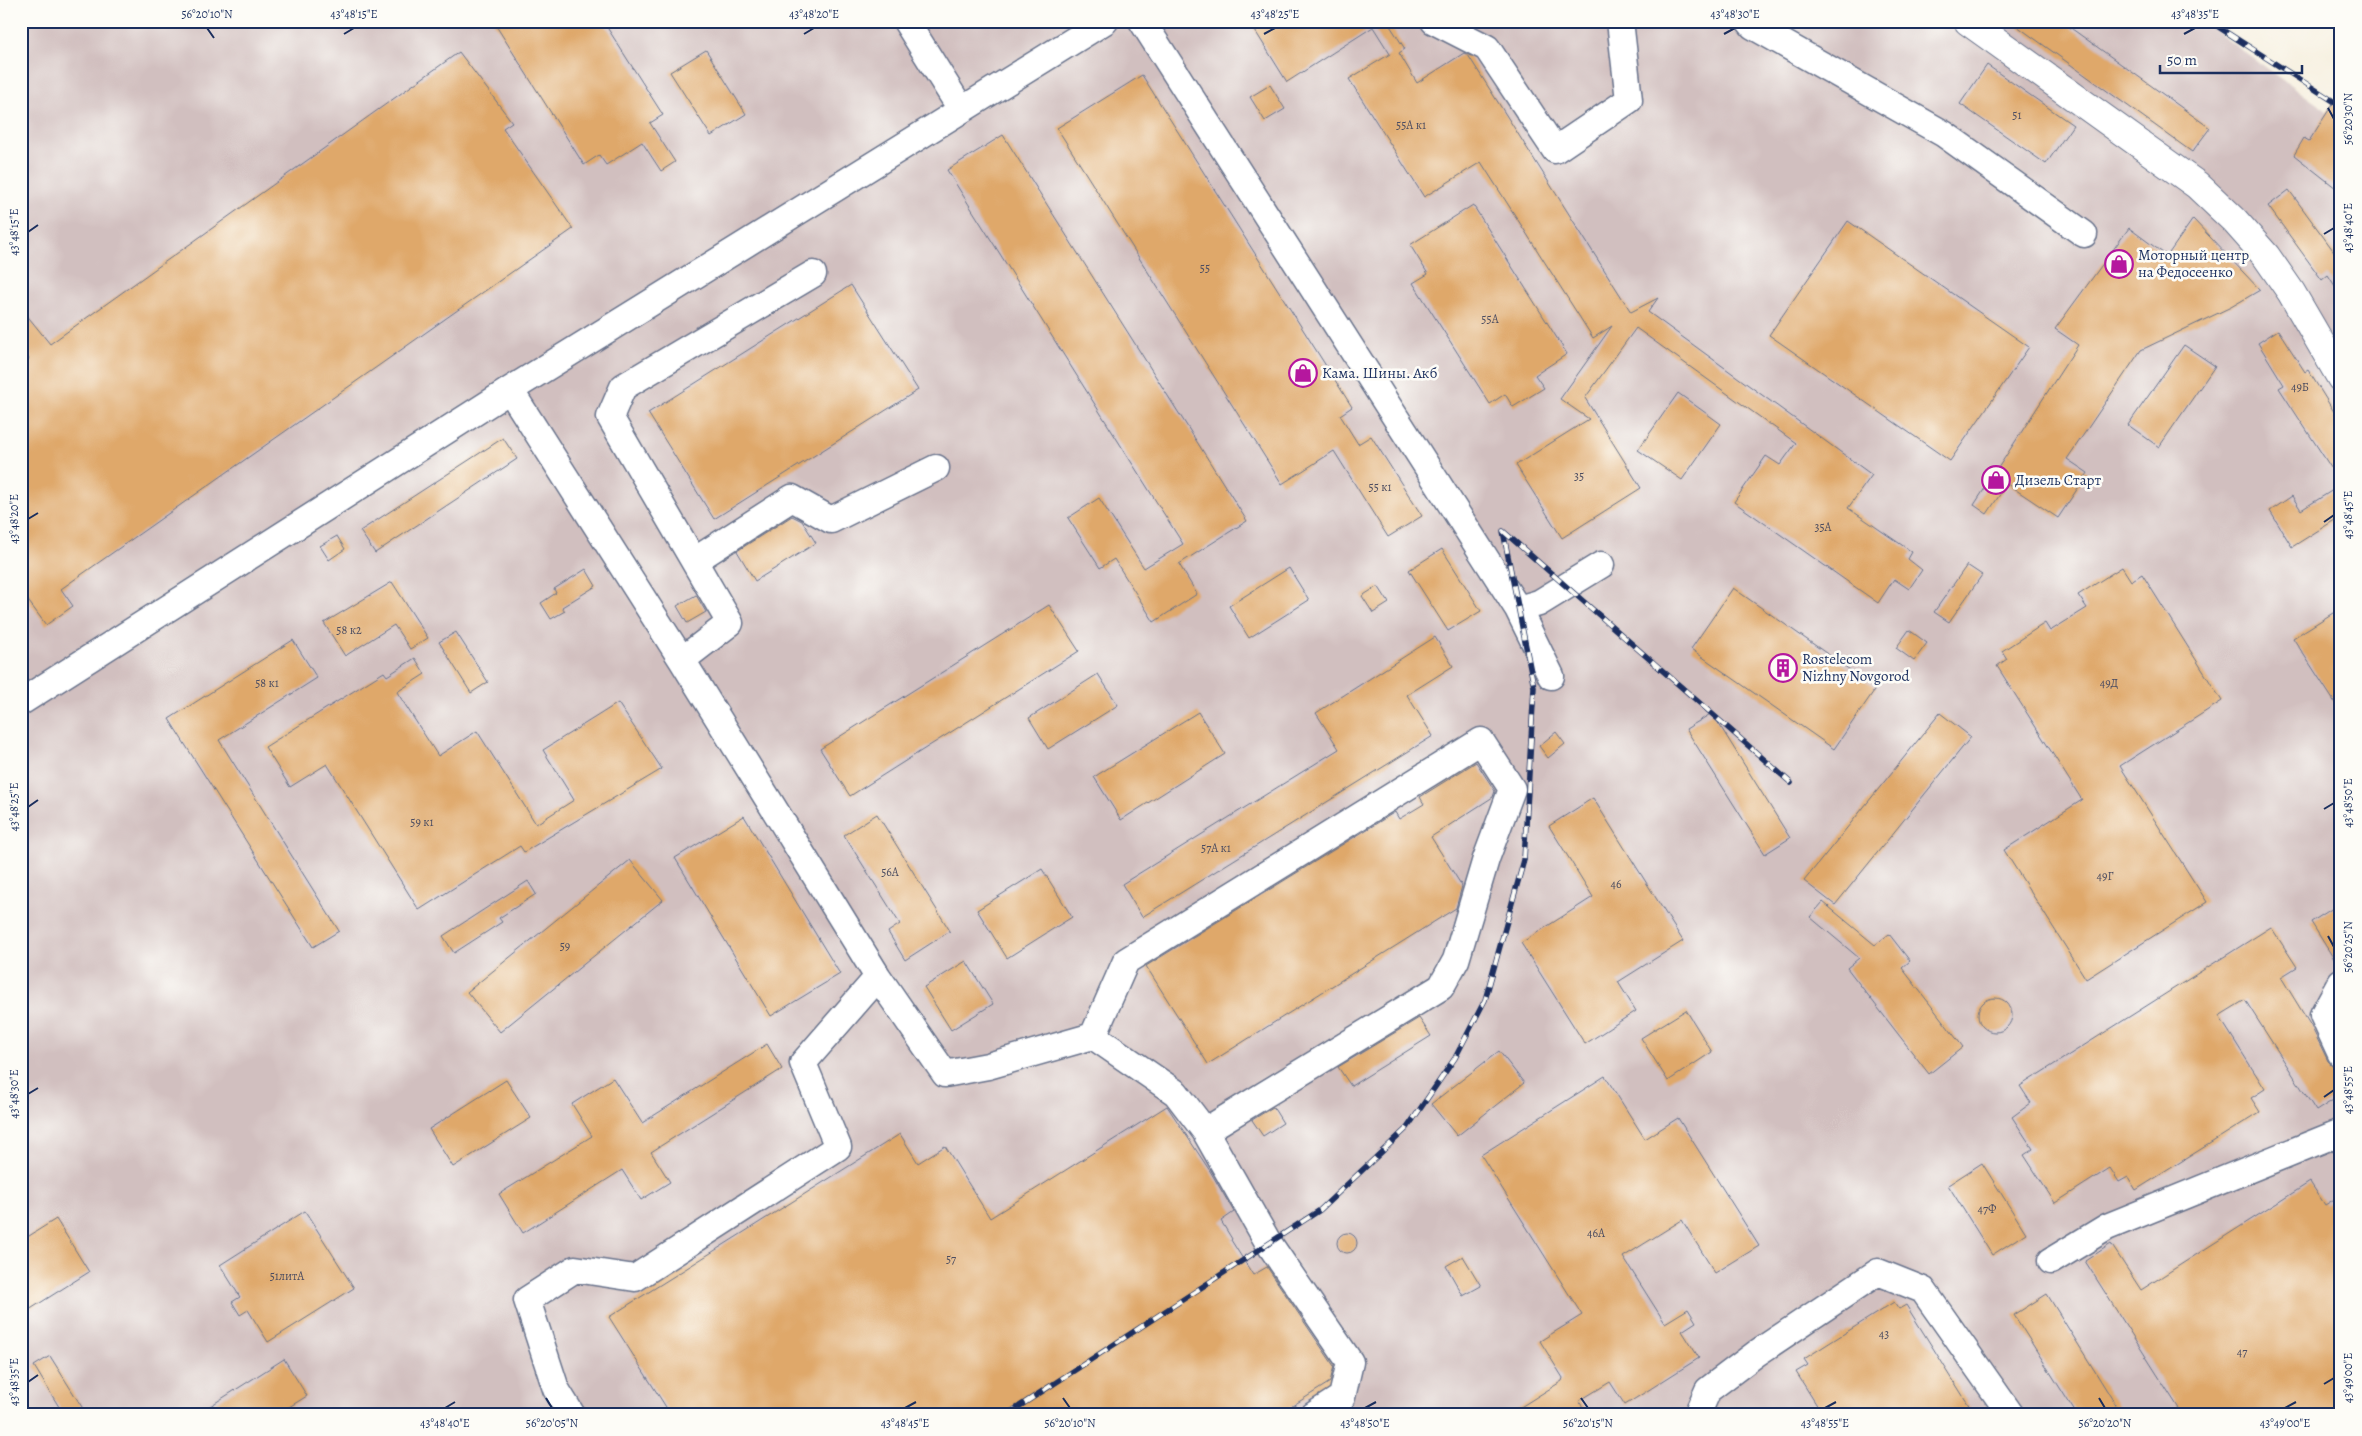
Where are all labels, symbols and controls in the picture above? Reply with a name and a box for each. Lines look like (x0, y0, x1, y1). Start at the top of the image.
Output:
text: 56°20'10"N (181, 6, 233, 22)
text: 43°48'15"E (330, 6, 378, 22)
text: 43°48'20"E (789, 6, 839, 22)
text: 43°48'25"E (1251, 6, 1299, 22)
text: 43°48'30"E (1710, 6, 1760, 22)
text: 43°48'35"E (2171, 6, 2219, 22)
scale bar (2160, 42, 2302, 74)
text: 50 m (2167, 50, 2197, 70)
text: 56°20'30"N (2340, 93, 2356, 145)
house number: 51 (2012, 107, 2022, 123)
house number: 55А к1 (1396, 117, 1426, 133)
text: 43°48'40"E (2340, 203, 2356, 253)
text: 43°48'15"E (6, 208, 22, 256)
place label: Моторный центр на Федосеенко (2138, 245, 2249, 282)
shop icon: Моторный центр на Федосеенко (2104, 249, 2134, 279)
house number: 55 (1200, 260, 1210, 276)
house number: 55А (1481, 311, 1500, 327)
shop icon: Кама. Шины. Акб (1288, 358, 1318, 388)
place label: Кама. Шины. Акб (1322, 363, 1437, 383)
house number: 49Б (2291, 379, 2309, 395)
shop icon: Дизель Старт (1981, 465, 2011, 495)
house number: 35 (1574, 468, 1584, 484)
place label: Дизель Старт (2015, 470, 2101, 490)
house number: 55 к1 (1368, 479, 1392, 495)
text: 43°48'45"E (2340, 491, 2356, 539)
text: 43°48'20"E (6, 494, 22, 544)
house number: 35А (1814, 519, 1833, 535)
house number: 58 к2 (336, 622, 362, 638)
place label: Rostelecom Nizhny Novgorod (1802, 649, 1911, 686)
building icon: Rostelecom Nizhny Novgorod (1768, 653, 1798, 683)
house number: 58 к1 (255, 675, 279, 691)
house number: 49Д (2100, 675, 2119, 691)
text: 43°48'50"E (2340, 778, 2356, 828)
text: 43°48'25"E (6, 783, 22, 831)
house number: 59 к1 (410, 814, 434, 830)
house number: 57А к1 (1201, 840, 1231, 856)
house number: 56А (881, 864, 900, 880)
house number: 49Г (2097, 868, 2113, 884)
house number: 46 (1611, 876, 1622, 892)
text: 56°20'25"N (2340, 921, 2356, 973)
house number: 59 (560, 938, 570, 954)
text: 43°48'55"E (2340, 1066, 2356, 1114)
text: 43°48'30"E (6, 1069, 22, 1119)
house number: 47Ф (1978, 1201, 1997, 1217)
house number: 46А (1587, 1225, 1606, 1241)
house number: 57 (946, 1251, 957, 1267)
house number: 51литА (270, 1268, 305, 1284)
house number: 43 (1879, 1326, 1889, 1342)
house number: 47 (2237, 1344, 2248, 1360)
text: 43°49'00"E (2340, 1353, 2356, 1403)
text: 43°48'35"E (6, 1358, 22, 1406)
text: 43°48'40"E (420, 1415, 470, 1431)
text: 56°20'05"N (526, 1415, 579, 1431)
text: 43°48'45"E (881, 1415, 929, 1431)
text: 56°20'10"N (1044, 1415, 1096, 1431)
text: 43°48'50"E (1340, 1415, 1390, 1431)
text: 56°20'15"N (1563, 1415, 1613, 1431)
text: 43°48'55"E (1801, 1415, 1849, 1431)
text: 56°20'20"N (2079, 1415, 2132, 1431)
text: 43°49'00"E (2260, 1415, 2310, 1431)

